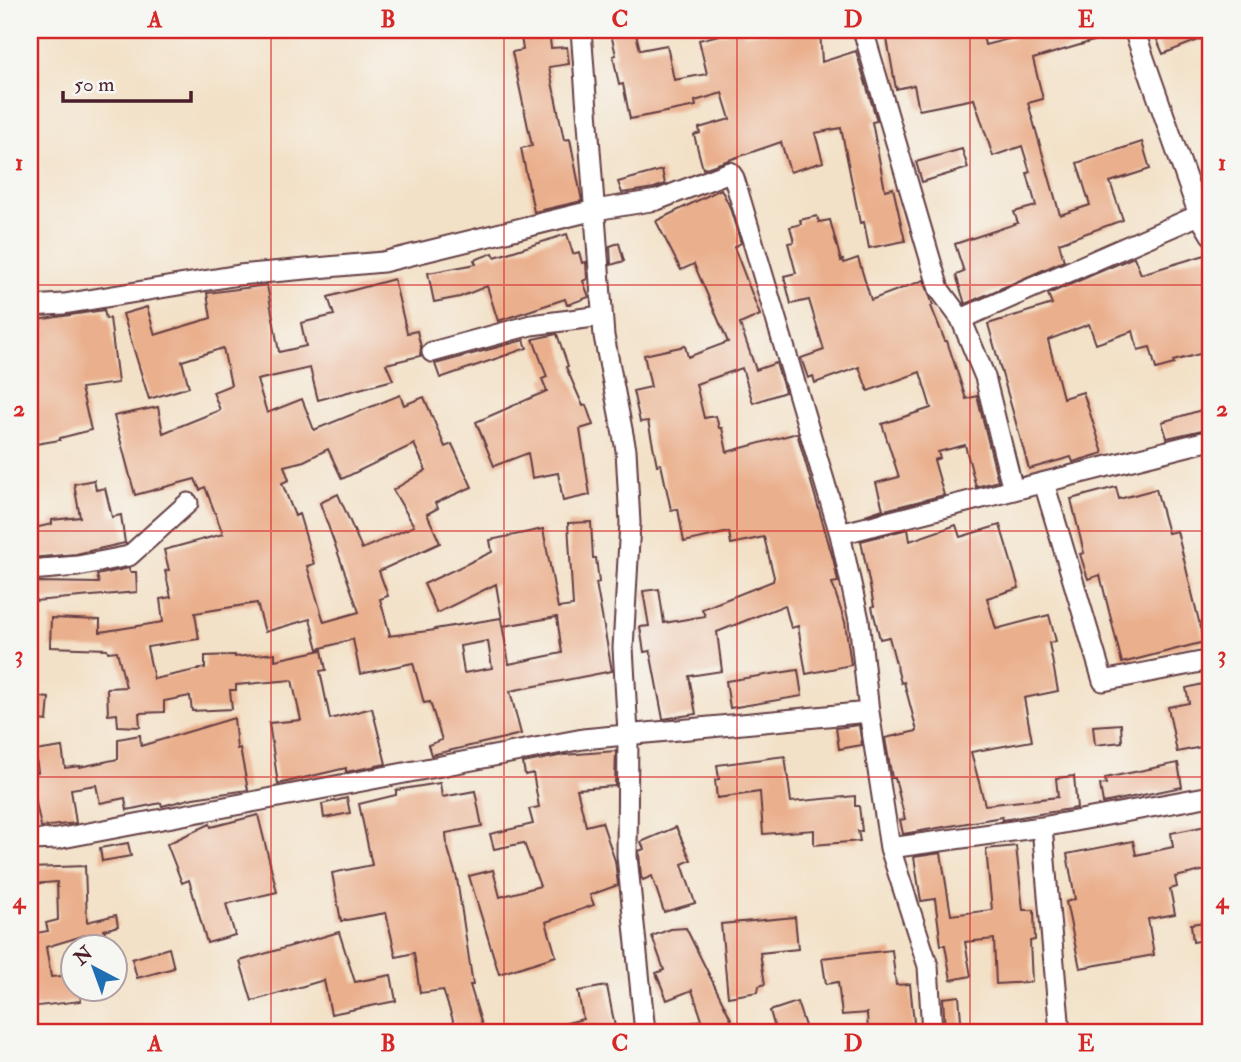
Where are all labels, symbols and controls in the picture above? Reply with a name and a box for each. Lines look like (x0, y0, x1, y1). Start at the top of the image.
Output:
text: A (147, 5, 163, 34)
text: B (380, 5, 396, 34)
text: C (612, 5, 628, 34)
text: D (844, 5, 862, 34)
text: E (1078, 5, 1095, 34)
scale bar (63, 60, 191, 104)
text: 50 m (74, 71, 115, 98)
text: 1 (15, 148, 23, 177)
text: 1 (1218, 148, 1226, 177)
text: 2 (13, 394, 25, 423)
text: 2 (1216, 394, 1228, 423)
text: 3 (15, 640, 23, 669)
text: 3 (1218, 640, 1226, 669)
text: 4 (12, 886, 27, 915)
text: 4 (1215, 886, 1230, 915)
north arrow (60, 932, 130, 1002)
text: N (68, 941, 99, 971)
text: A (147, 1029, 163, 1058)
text: B (380, 1029, 396, 1058)
text: C (612, 1029, 628, 1058)
text: D (844, 1029, 862, 1058)
text: E (1078, 1029, 1095, 1058)

